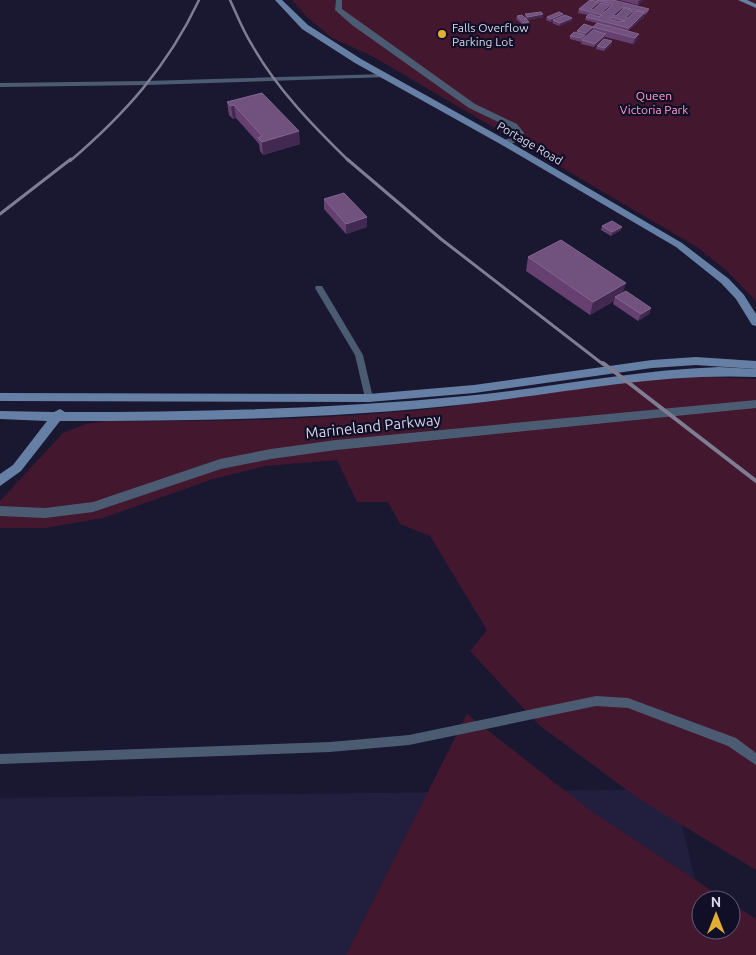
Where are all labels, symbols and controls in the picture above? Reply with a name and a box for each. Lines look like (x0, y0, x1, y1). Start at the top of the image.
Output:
place label: Falls Overflow Parking Lot (452, 21, 529, 48)
marker: Falls Overflow Parking Lot (436, 28, 448, 40)
park label: Queen Victoria Park (620, 89, 688, 116)
street label: Portage Road (495, 119, 565, 167)
street label: Marineland Parkway (305, 410, 441, 442)
north arrow (691, 890, 741, 940)
text: N (711, 894, 721, 910)

